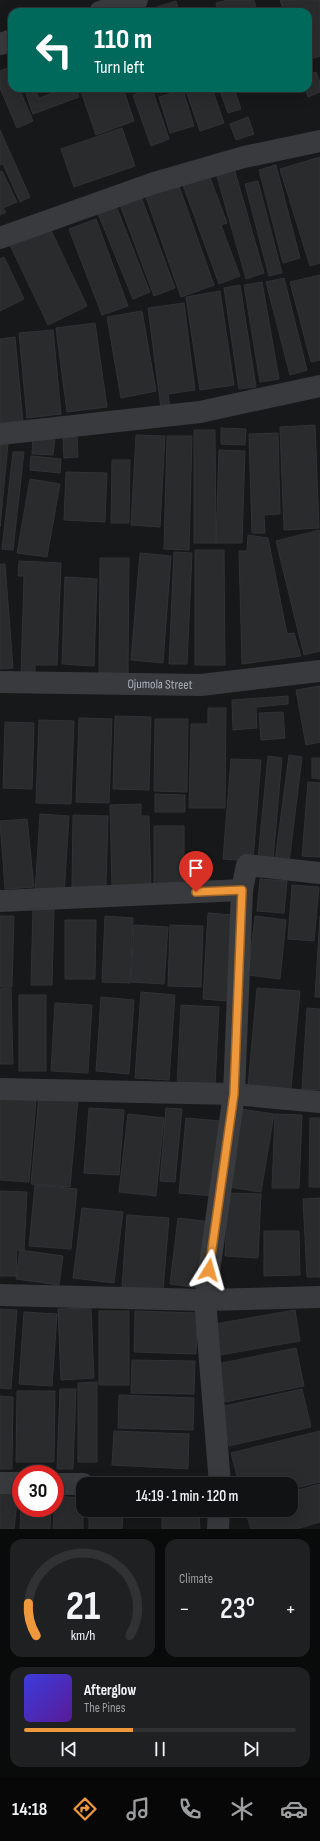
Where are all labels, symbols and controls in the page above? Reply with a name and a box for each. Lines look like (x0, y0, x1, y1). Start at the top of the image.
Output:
text: 110 m (94, 23, 152, 56)
icon: left (28, 24, 80, 76)
text: Turn left (94, 57, 145, 78)
street label: Ojumola Street (127, 676, 193, 693)
pin (179, 851, 213, 892)
icon: arrive (185, 857, 207, 879)
position arrow (188, 1249, 230, 1291)
speed limit sign: 30 (12, 1465, 64, 1517)
text: 14:19 · 1 min · 120 m (136, 1487, 238, 1506)
text: Climate (179, 1571, 213, 1587)
text: 21 (65, 1582, 100, 1631)
text: 23° (220, 1591, 255, 1627)
text: − (179, 1596, 190, 1623)
text: + (285, 1596, 296, 1623)
text: km/h (70, 1627, 95, 1644)
text: Afterglow (84, 1681, 136, 1700)
text: The Pines (84, 1700, 125, 1716)
icon: previous (58, 1738, 80, 1760)
icon: pause (149, 1738, 171, 1760)
icon: next (240, 1738, 262, 1760)
icon: directions (71, 1795, 99, 1823)
icon: music (124, 1795, 152, 1823)
icon: phone (176, 1795, 204, 1823)
icon: climate (228, 1795, 256, 1823)
icon: car (280, 1795, 308, 1823)
text: 14:18 (12, 1799, 47, 1820)

